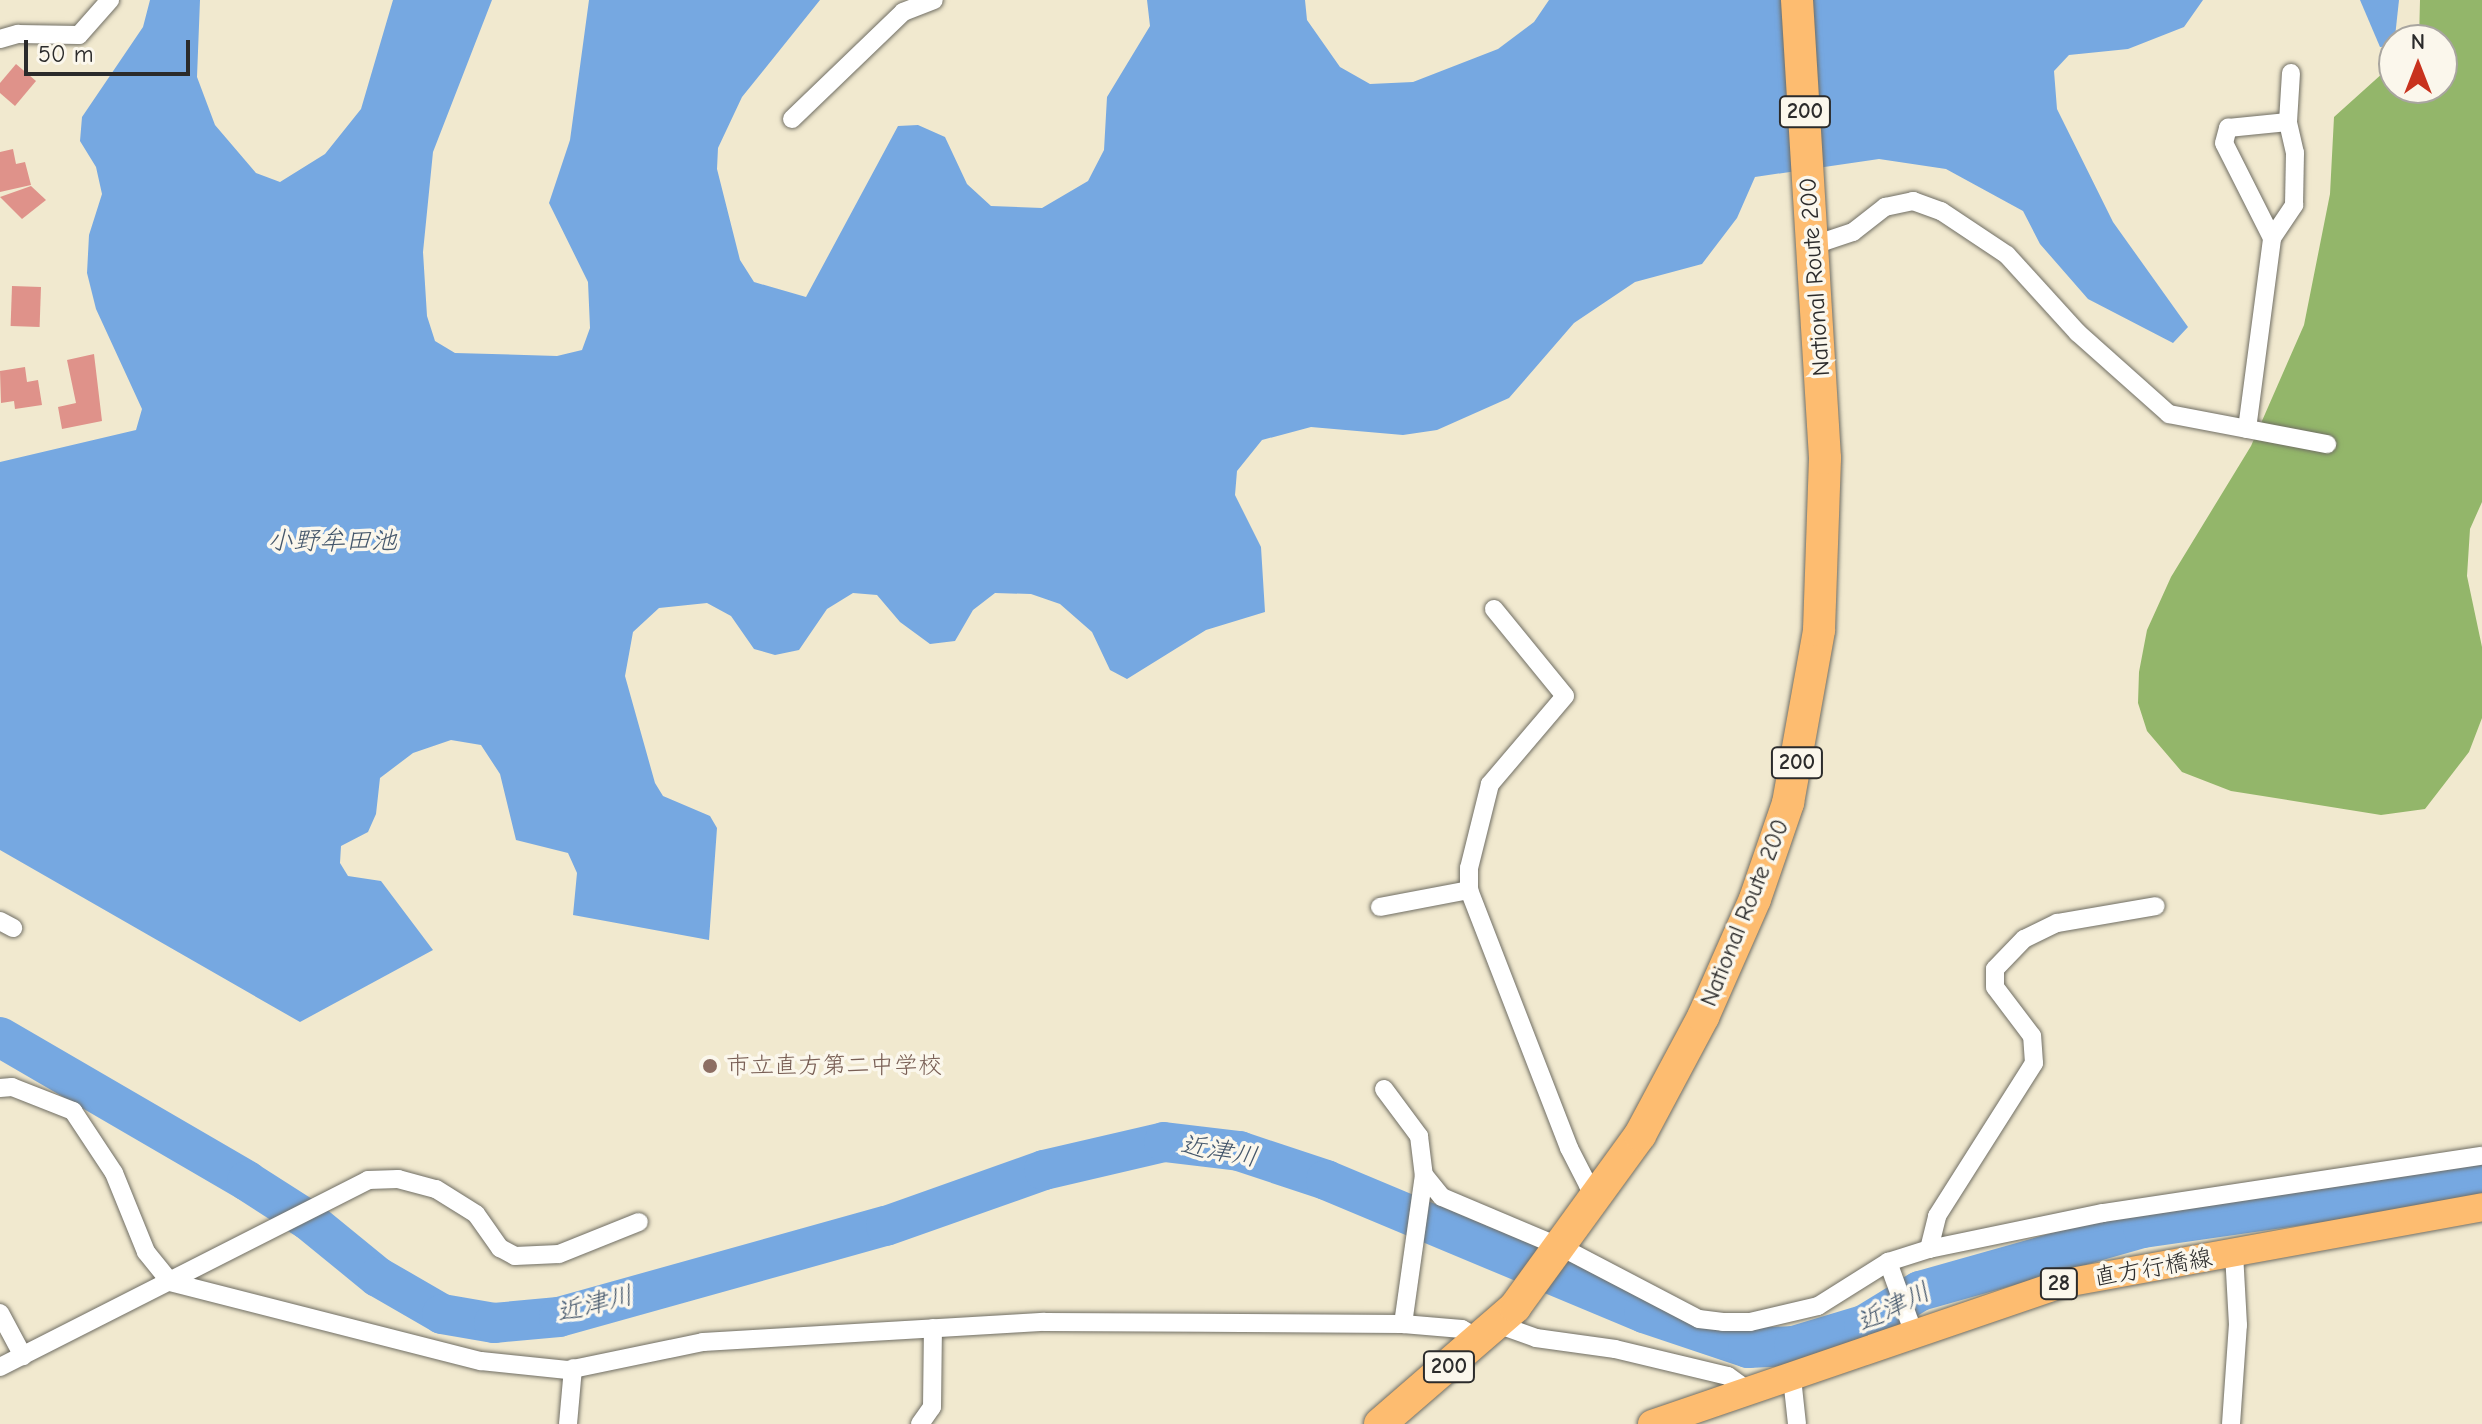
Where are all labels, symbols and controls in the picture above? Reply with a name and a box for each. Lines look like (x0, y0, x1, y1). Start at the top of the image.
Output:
scale bar (28, 24, 194, 74)
north arrow (2378, 24, 2458, 104)
text: N (2411, 29, 2425, 55)
text: 50 m (38, 40, 94, 68)
road number: 200 (1777, 94, 1833, 130)
street label: National Route 200 (1794, 177, 1836, 377)
water label: 小野牟田池 (267, 526, 397, 558)
road number: 200 (1769, 745, 1825, 781)
street label: National Route 200 (1694, 815, 1796, 1011)
place label: 市立直方第二中学校 (726, 1052, 942, 1080)
marker: 市立直方第二中学校 (701, 1057, 719, 1075)
water label: 近津川 (1178, 1130, 1260, 1174)
street label: 直方行橋線 (2091, 1243, 2215, 1293)
road number: 28 (2039, 1266, 2079, 1302)
water label: 近津川 (1852, 1277, 1936, 1339)
water label: 近津川 (553, 1280, 637, 1330)
road number: 200 (1421, 1349, 1477, 1385)

